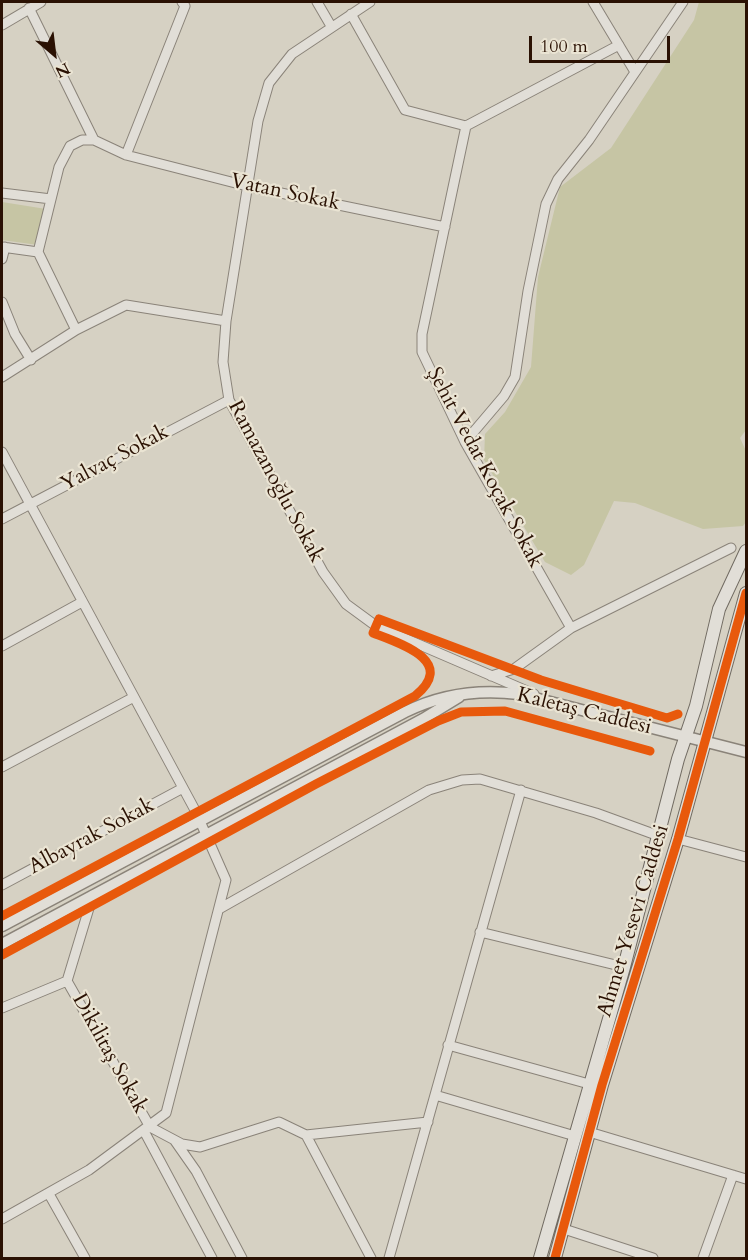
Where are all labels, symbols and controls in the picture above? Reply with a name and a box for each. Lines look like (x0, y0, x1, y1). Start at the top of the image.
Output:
north arrow (24, 24, 84, 84)
scale bar (532, 24, 673, 62)
text: 100 m (540, 34, 588, 59)
text: N (51, 57, 74, 83)
street label: Vatan Sokak (228, 169, 342, 217)
street label: Şehit Vedat Koçak Sokak (420, 364, 548, 572)
street label: Ramazanoğlu Sokak (222, 397, 328, 567)
street label: Yalvaç Sokak (57, 420, 173, 498)
street label: Kaletaş Caddesi (514, 683, 654, 741)
street label: Albayrak Sokak (25, 793, 159, 881)
street label: Ahmet Yesevi Caddesi (593, 822, 675, 1020)
street label: Dikilitaş Sokak (66, 990, 152, 1118)

